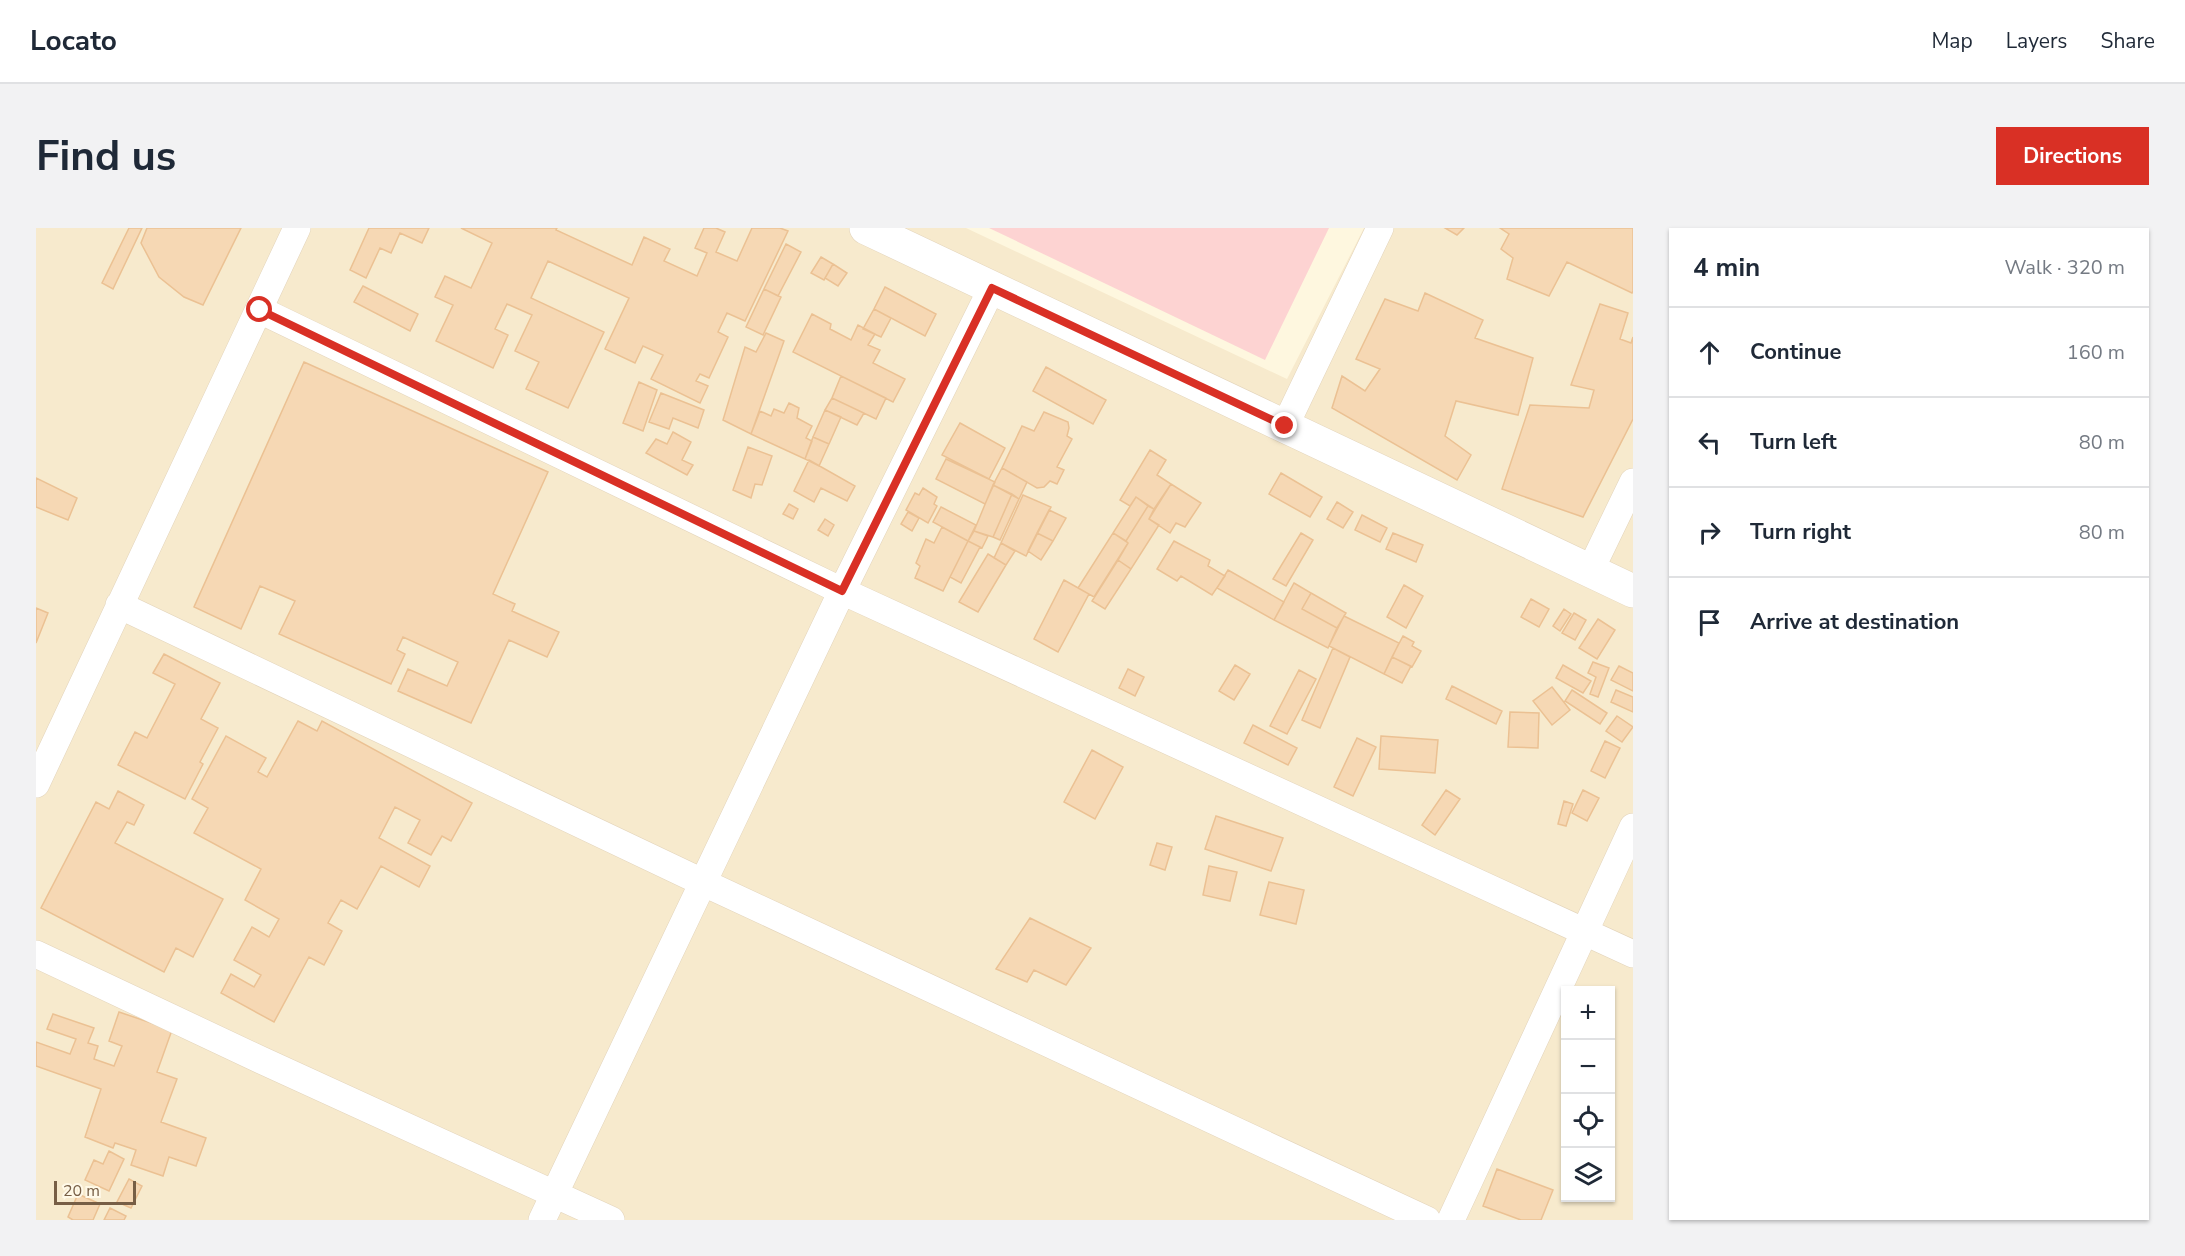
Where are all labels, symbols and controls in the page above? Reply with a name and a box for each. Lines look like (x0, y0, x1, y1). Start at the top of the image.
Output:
text: Locato (30, 22, 117, 60)
text: Map (1931, 27, 1973, 55)
text: Layers (2006, 27, 2067, 55)
text: Share (2100, 27, 2155, 55)
button: Directions (1996, 127, 2149, 185)
text: Find us (36, 128, 176, 185)
text: 4 min (1693, 250, 1760, 285)
text: Walk · 320 m (2005, 254, 2125, 281)
route start (246, 296, 272, 322)
icon: ahead (1693, 336, 1726, 369)
text: Continue (1750, 337, 1841, 367)
text: 160 m (2067, 339, 2125, 366)
route end (1271, 412, 1297, 438)
icon: left (1693, 426, 1726, 459)
text: Turn left (1750, 427, 1837, 457)
text: 80 m (2079, 429, 2125, 456)
icon: right (1693, 516, 1726, 549)
text: Turn right (1750, 517, 1851, 547)
text: 80 m (2079, 519, 2125, 546)
icon: arrive (1693, 606, 1726, 639)
text: Arrive at destination (1750, 607, 1959, 637)
map controls (1561, 986, 1615, 1202)
button: + (1561, 986, 1615, 1040)
button: − (1561, 1040, 1615, 1094)
button: locate (1561, 1094, 1615, 1148)
button: layers (1561, 1148, 1615, 1202)
scale bar (54, 1178, 136, 1206)
text: 20 m (63, 1180, 100, 1202)

